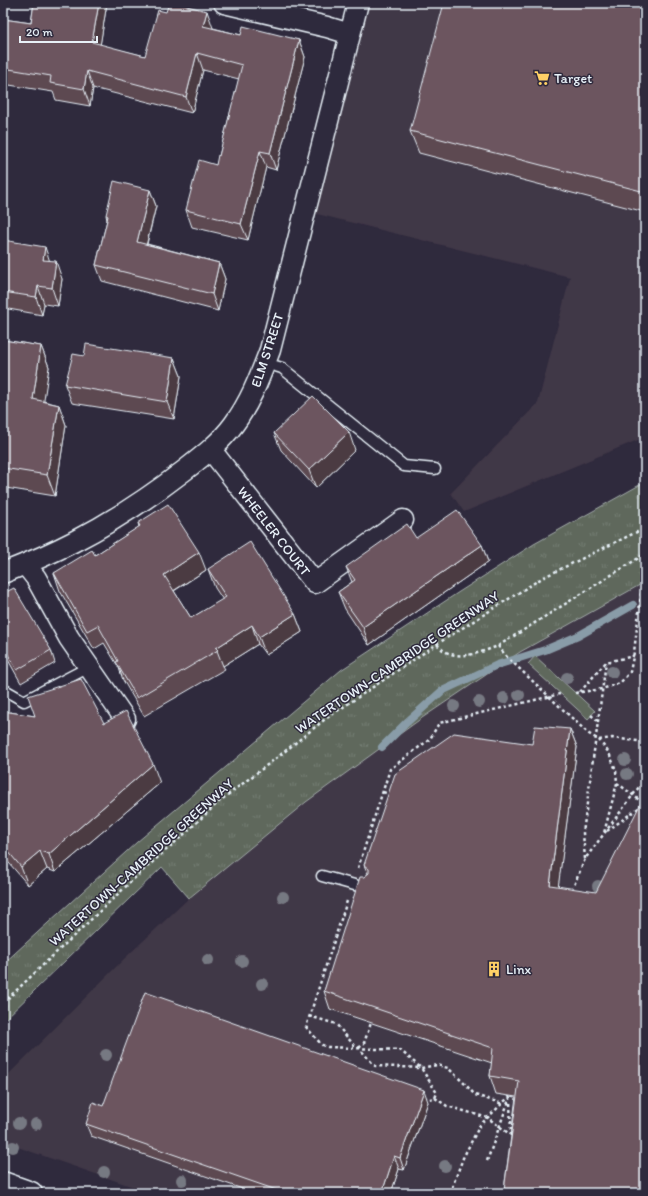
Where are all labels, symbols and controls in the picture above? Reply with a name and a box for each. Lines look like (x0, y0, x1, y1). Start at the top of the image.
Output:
scale bar (20, 18, 97, 44)
text: 20 m (26, 25, 53, 39)
supermarket icon: Target (533, 69, 551, 87)
place label: Target (554, 70, 592, 87)
street label: ELM STREET (247, 311, 288, 389)
street label: WHEELER COURT (233, 483, 314, 579)
street label: WATERTOWN-CAMBRIDGE GREENWAY (292, 588, 502, 737)
street label: WATERTOWN-CAMBRIDGE GREENWAY (46, 775, 237, 950)
building icon: Linx (485, 960, 503, 978)
place label: Linx (506, 961, 532, 978)

